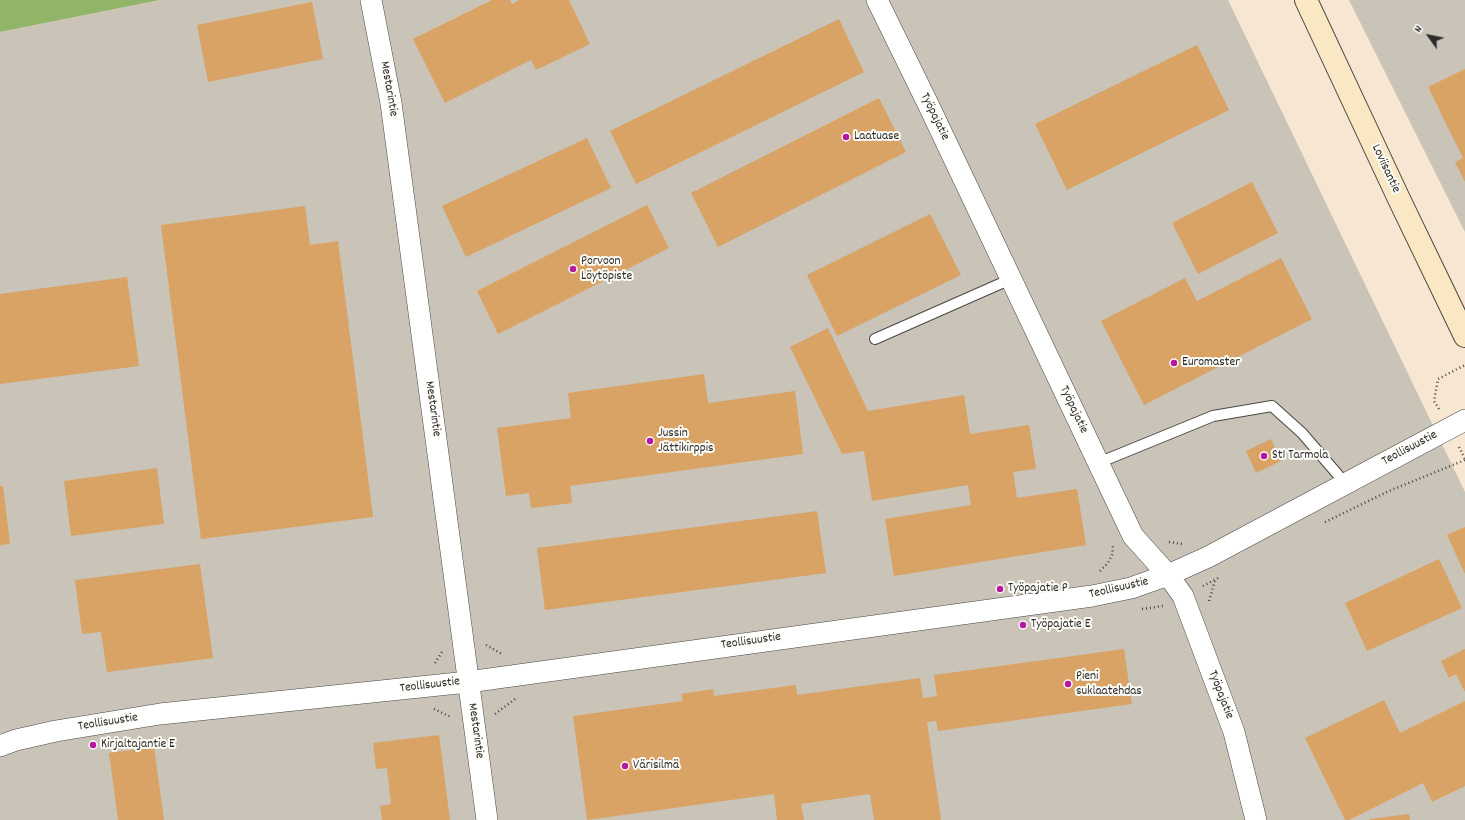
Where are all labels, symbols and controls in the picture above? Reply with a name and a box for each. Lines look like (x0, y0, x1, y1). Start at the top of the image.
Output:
north arrow (1409, 16, 1449, 56)
text: N (1411, 23, 1427, 36)
street label: Mestarintie (375, 60, 401, 118)
street label: Työpajatie (916, 91, 952, 143)
place label: Laatuase (854, 129, 899, 145)
marker: Laatuase (841, 132, 851, 142)
street label: Loviisantie (1367, 142, 1403, 196)
place label: Porvoon Löytöpiste (581, 254, 632, 285)
marker: Porvoon Löytöpiste (568, 264, 578, 274)
place label: Euromaster (1182, 355, 1240, 371)
marker: Euromaster (1169, 358, 1179, 368)
street label: Mestarintie (420, 380, 444, 438)
street label: Työpajatie (1055, 384, 1091, 436)
place label: Jussin Jättikirppis (658, 426, 714, 457)
street label: Teollisuustie (1380, 428, 1440, 470)
marker: Jussin Jättikirppis (645, 436, 655, 446)
place label: St1 Tarmola (1272, 448, 1328, 464)
marker: St1 Tarmola (1259, 451, 1269, 461)
street label: Teollisuustie (1088, 575, 1150, 603)
place label: Työpajatie P (1008, 581, 1068, 597)
marker: Työpajatie P (995, 584, 1005, 594)
place label: Työpajatie E (1031, 617, 1091, 633)
marker: Työpajatie E (1018, 620, 1028, 630)
street label: Teollisuustie (720, 630, 782, 654)
place label: Pieni suklaatehdas (1076, 669, 1142, 700)
street label: Työpajatie (1204, 669, 1236, 721)
street label: Teollisuustie (399, 675, 461, 697)
marker: Pieni suklaatehdas (1063, 679, 1073, 689)
street label: Mestarintie (463, 702, 487, 760)
street label: Teollisuustie (77, 711, 139, 735)
place label: Kirjaltajantie E (101, 737, 175, 753)
marker: Kirjaltajantie E (88, 740, 98, 750)
place label: Värisilmä (633, 758, 679, 774)
marker: Värisilmä (620, 761, 630, 771)

